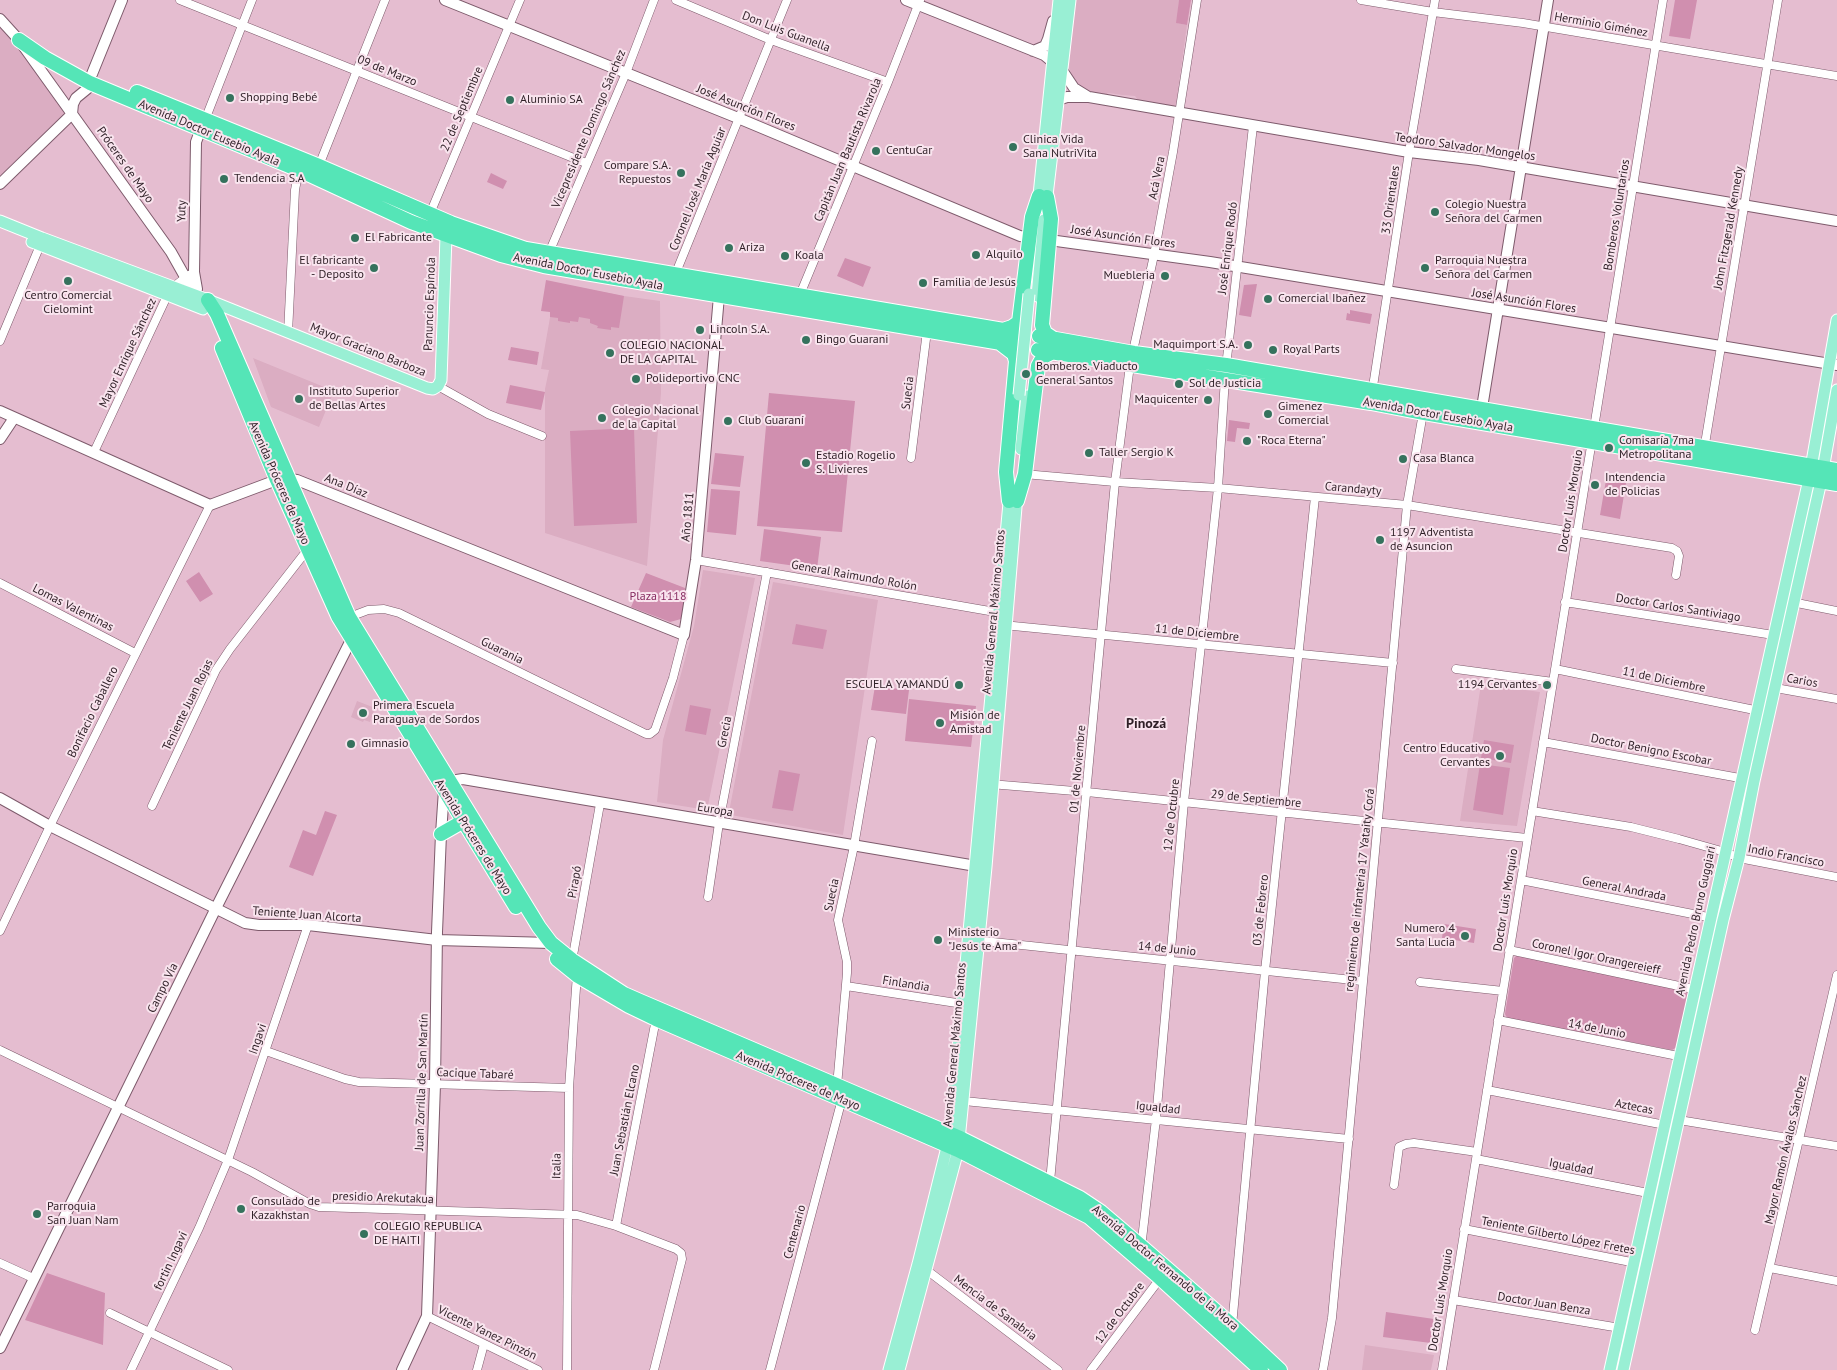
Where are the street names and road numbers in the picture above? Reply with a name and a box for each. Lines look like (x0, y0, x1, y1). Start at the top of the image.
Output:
street label: Don Luis Guanella (740, 9, 832, 55)
street label: Herminio Giménez (1553, 10, 1649, 40)
street label: Vicepresidente Domingo Sánchez (549, 48, 629, 210)
street label: 09 de Marzo (355, 52, 419, 90)
street label: 22 de Septiembre (438, 64, 486, 154)
street label: Capitán Juan Bautista Rivarola (811, 76, 885, 224)
street label: José Asunción Flores (694, 82, 798, 134)
street label: Avenida Doctor Eusebio Ayala (136, 97, 282, 169)
street label: Próceres de Mayo (93, 124, 157, 206)
street label: Coronel José María Aguiar (667, 125, 729, 253)
street label: Teodoro Salvador Mongelos (1394, 130, 1536, 164)
street label: Acá Vera (1146, 155, 1168, 201)
street label: Bomberos Voluntarios (1601, 158, 1633, 272)
street label: 33 Orientales (1379, 165, 1403, 235)
street label: John Fitzgerald Kennedy (1711, 165, 1747, 291)
street label: Yuty (175, 200, 189, 222)
street label: José Enrique Rodó (1215, 201, 1241, 295)
street label: José Asunción Flores (1070, 223, 1176, 251)
street label: Avenida Doctor Eusebio Ayala (512, 250, 664, 294)
street label: Panuncio Espínola (421, 257, 439, 351)
street label: José Asunción Flores (1471, 286, 1577, 316)
street label: Mayor Enrique Sánchez (96, 296, 160, 410)
street label: Mayor Graciano Barboza (308, 320, 428, 380)
street label: Suecia (899, 376, 917, 410)
street label: Avenida Doctor Eusebio Ayala (1362, 395, 1514, 435)
street label: Avenida Próceres de Mayo (245, 419, 313, 547)
street label: Doctor Luis Morquio (1556, 449, 1586, 553)
street label: Ana Díaz (322, 471, 370, 501)
street label: Carandayty (1324, 479, 1382, 499)
street label: Año 1811 (679, 492, 697, 542)
street label: Avenida General Máximo Santos (980, 529, 1008, 695)
street label: General Raimundo Rolón (790, 558, 918, 594)
street label: Lomas Valentinas (30, 581, 116, 635)
street label: Doctor Carlos Santiviago (1615, 591, 1741, 625)
street label: 11 de Diciembre (1154, 621, 1240, 645)
street label: Guarania (478, 635, 526, 667)
street label: Teniente Juan Rojas (160, 657, 216, 753)
street label: Bonifacio Caballero (65, 664, 121, 760)
street label: 11 de Diciembre (1621, 664, 1707, 696)
street label: Carios (1785, 671, 1819, 691)
street label: Grecia (715, 715, 735, 749)
street label: 01 de Noviembre (1067, 725, 1089, 813)
street label: Doctor Benigno Escobar (1590, 731, 1712, 769)
street label: Avenida Próceres de Mayo (432, 777, 514, 897)
street label: 12 de Octubre (1161, 778, 1183, 852)
street label: 29 de Septiembre (1210, 787, 1302, 811)
street label: regimiento de infanteria 17 Yataity Corá (1342, 788, 1378, 992)
street label: Europa (696, 800, 734, 820)
street label: Indio Francisco (1747, 842, 1825, 870)
street label: Avenida Pedro Bruno Guggiari (1673, 845, 1719, 997)
street label: Doctor Luis Morquio (1491, 848, 1521, 952)
street label: Pirapó (565, 865, 585, 899)
street label: 03 de Febrero (1250, 874, 1272, 946)
street label: General Andrada (1581, 874, 1667, 904)
street label: Suecia (821, 877, 843, 913)
street label: Teniente Juan Alcorta (252, 904, 362, 926)
street label: Coronel Igor Orangereieff (1530, 936, 1662, 978)
street label: 14 de Junio (1137, 939, 1197, 959)
street label: Campo Vía (145, 961, 181, 1015)
street label: Avenida General Máximo Santos (941, 962, 969, 1128)
street label: Finlandia (881, 973, 931, 995)
street label: Juan Zorrilla de San Martín (412, 1013, 432, 1151)
street label: 14 de Junio (1567, 1016, 1627, 1042)
street label: Ingavi (246, 1022, 270, 1056)
street label: Avenida Próceres de Mayo (734, 1048, 862, 1114)
street label: Juan Sebastián Elcano (607, 1063, 643, 1177)
street label: Cacique Tabaré (436, 1065, 514, 1083)
street label: Mayor Ramón Ávalos Sánchez (1762, 1074, 1810, 1226)
street label: Aztecas (1614, 1096, 1654, 1118)
street label: Igualdad (1135, 1099, 1181, 1117)
street label: Italia (550, 1153, 564, 1179)
street label: Igualdad (1548, 1156, 1594, 1178)
street label: presidio Arekutakua (332, 1189, 434, 1207)
street label: Avenida Doctor Fernando de la Mora (1089, 1202, 1241, 1334)
street label: Centenario (781, 1203, 809, 1261)
street label: Teniente Gilberto López Fretes (1480, 1214, 1636, 1258)
street label: fortin Ingavi (151, 1229, 191, 1293)
street label: Doctor Luis Morquio (1426, 1248, 1456, 1352)
street label: Mencia de Sanabria (951, 1272, 1039, 1344)
street label: 12 de Octubre (1092, 1280, 1148, 1346)
street label: Doctor Juan Benza (1496, 1290, 1592, 1318)
street label: Vicente Yanez Pinzón (435, 1303, 539, 1363)

